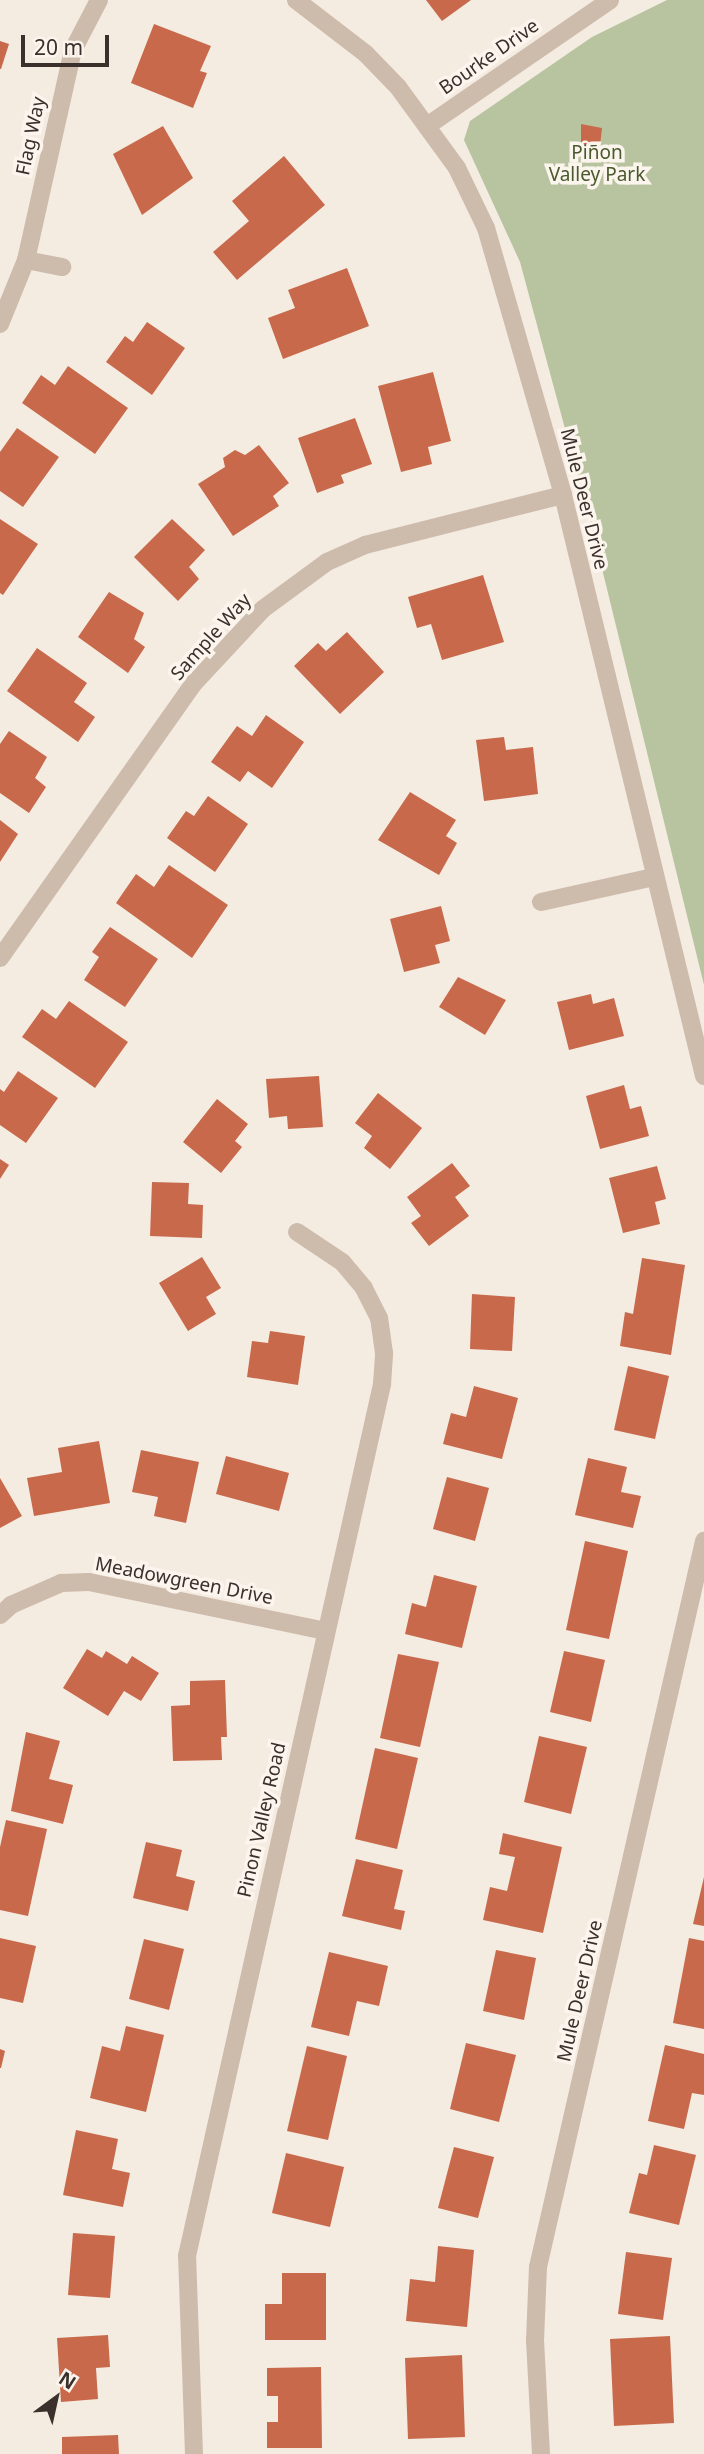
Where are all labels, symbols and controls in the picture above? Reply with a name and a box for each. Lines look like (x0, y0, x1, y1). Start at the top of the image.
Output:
street label: Bourke Drive (435, 14, 543, 100)
scale bar (24, 21, 112, 65)
text: 20 m (34, 33, 83, 61)
street label: Flag Way (12, 95, 50, 177)
park label: Piñon Valley Park (549, 142, 645, 186)
street label: Mule Deer Drive (555, 426, 613, 572)
street label: Sample Way (166, 589, 256, 685)
street label: Meadowgreen Drive (93, 1553, 275, 1609)
street label: Pinon Valley Road (233, 1740, 291, 1900)
street label: Mule Deer Drive (553, 1918, 607, 2064)
north arrow (21, 2363, 91, 2433)
text: N (54, 2365, 81, 2395)

